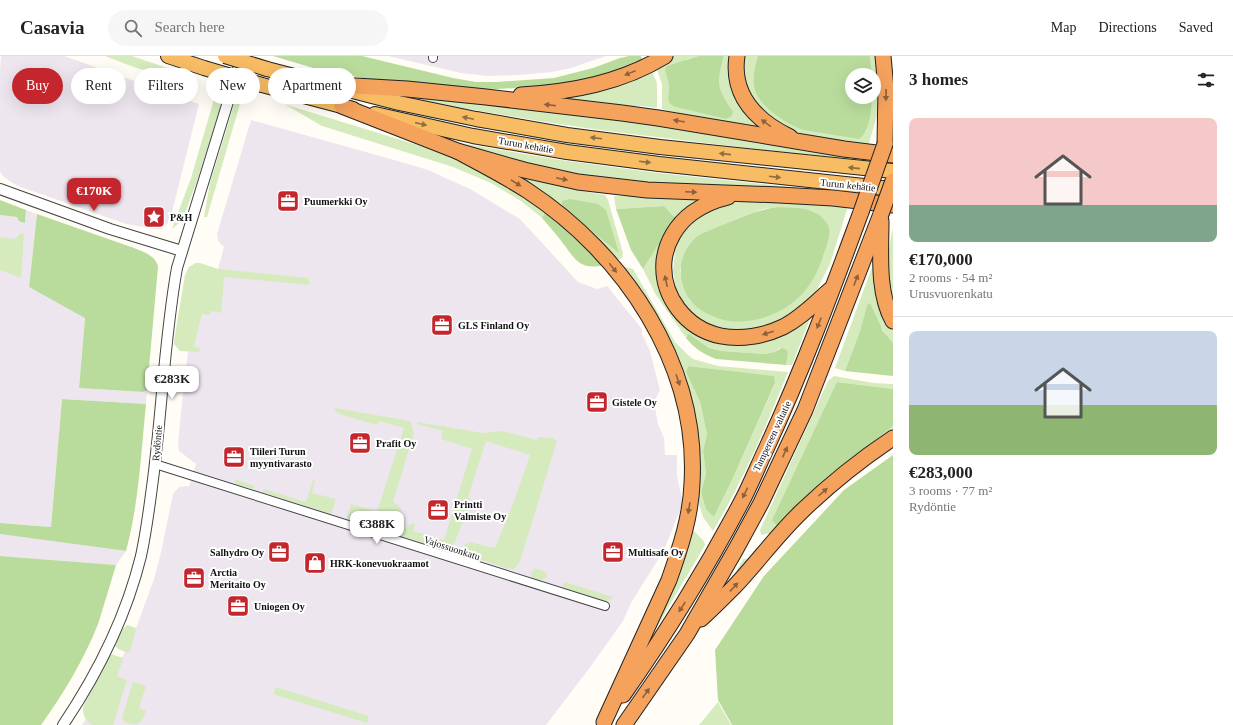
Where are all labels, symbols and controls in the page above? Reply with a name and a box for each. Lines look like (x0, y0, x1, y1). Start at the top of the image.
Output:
search box (108, 10, 388, 46)
text: Casavia (20, 17, 84, 38)
icon: search (122, 17, 144, 39)
text: Search here (154, 19, 225, 35)
text: Map (1051, 20, 1076, 35)
text: Directions (1098, 20, 1157, 35)
text: Saved (1179, 20, 1213, 35)
chip: Buy (12, 68, 63, 104)
chip: Rent (71, 68, 126, 104)
chip: Filters (134, 68, 198, 104)
chip: New (206, 68, 260, 104)
chip: Apartment (268, 68, 356, 104)
map controls (845, 68, 881, 104)
button: layers (845, 68, 881, 104)
icon: filters (1195, 69, 1217, 91)
one-way arrow (624, 70, 635, 76)
text: 3 homes (909, 70, 968, 89)
one-way arrow (883, 89, 889, 102)
one-way arrow (544, 102, 556, 108)
one-way arrow (461, 114, 474, 120)
one-way arrow (673, 118, 685, 124)
one-way arrow (761, 118, 772, 127)
one-way arrow (415, 122, 427, 128)
street label: Turun kehätie (498, 135, 555, 155)
one-way arrow (590, 135, 602, 142)
icon: home (1027, 144, 1099, 216)
one-way arrow (719, 151, 731, 157)
one-way arrow (639, 159, 652, 165)
one-way arrow (848, 164, 860, 171)
one-way arrow (769, 174, 781, 180)
one-way arrow (556, 176, 568, 182)
street label: Turun kehätie (820, 177, 877, 193)
pin: €170K (66, 178, 122, 212)
one-way arrow (510, 180, 522, 187)
text: €170K (76, 183, 112, 198)
office icon: Puumerkki Oy (275, 188, 301, 214)
one-way arrow (685, 188, 697, 195)
place label: Puumerkki Oy (304, 196, 368, 207)
place icon: P&H (141, 204, 167, 230)
place label: P&H (170, 212, 192, 223)
text: €170,000 (909, 250, 973, 269)
one-way arrow (609, 263, 618, 273)
text: 2 rooms · 54 m² (909, 270, 992, 285)
one-way arrow (853, 274, 859, 286)
one-way arrow (662, 275, 668, 288)
text: Urusvuorenkatu (909, 286, 993, 301)
office icon: GLS Finland Oy (429, 312, 455, 338)
one-way arrow (816, 317, 822, 329)
place label: GLS Finland Oy (458, 320, 529, 331)
one-way arrow (762, 330, 774, 336)
icon: home (1027, 357, 1099, 429)
pin: €283K (144, 366, 200, 400)
text: €283K (154, 371, 190, 386)
one-way arrow (676, 374, 682, 386)
office icon: Gistele Oy (584, 389, 610, 415)
place label: Gistele Oy (612, 397, 657, 408)
street label: Tampereen valtatie (751, 399, 793, 473)
street label: Rydöntie (150, 424, 164, 462)
office icon: Prafit Oy (347, 430, 373, 456)
place label: Prafit Oy (376, 438, 416, 449)
office icon: Tiileri Turun myyntivarasto (221, 444, 247, 470)
place label: Tiileri Turun myyntivarasto (250, 446, 312, 469)
one-way arrow (782, 446, 788, 458)
text: €283,000 (909, 463, 973, 482)
text: 3 rooms · 77 m² (909, 483, 992, 498)
one-way arrow (818, 487, 828, 497)
one-way arrow (742, 488, 748, 499)
office icon: Printti Valmiste Oy (425, 497, 451, 523)
place label: Printti Valmiste Oy (454, 499, 506, 522)
text: Rydöntie (909, 499, 956, 514)
one-way arrow (686, 502, 692, 514)
pin: €388K (349, 511, 405, 545)
text: €388K (359, 516, 395, 531)
street label: Vajossuonkatu (423, 534, 481, 562)
office icon: Salhydro Oy (266, 539, 292, 565)
office icon: Multisafe Oy (600, 539, 626, 565)
place label: Salhydro Oy (210, 547, 264, 558)
place label: Multisafe Oy (628, 547, 684, 558)
shop icon: HRK-konevuokraamot (302, 550, 328, 576)
place label: HRK-konevuokraamot (330, 558, 430, 569)
office icon: Arctia Meritaito Oy (181, 565, 207, 591)
place label: Arctia Meritaito Oy (210, 567, 266, 590)
one-way arrow (729, 582, 739, 592)
office icon: Uniogen Oy (225, 593, 251, 619)
place label: Uniogen Oy (254, 601, 305, 612)
one-way arrow (678, 601, 685, 613)
one-way arrow (642, 688, 650, 698)

